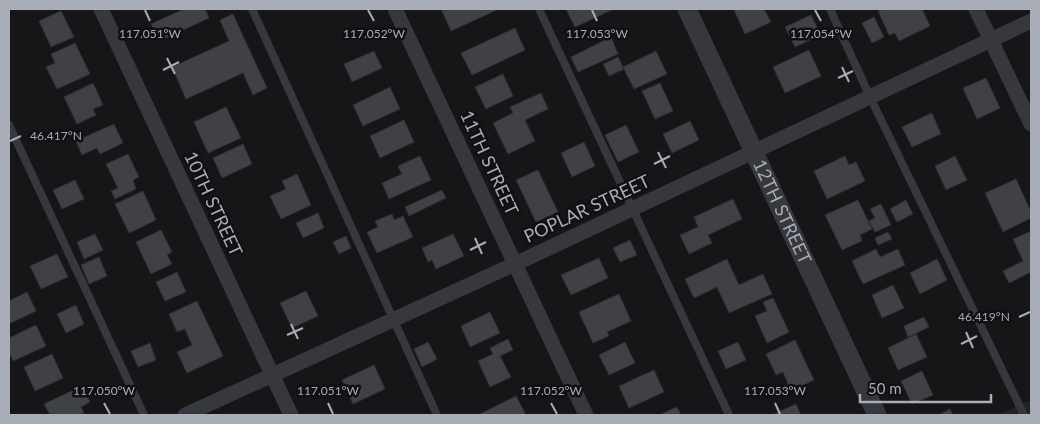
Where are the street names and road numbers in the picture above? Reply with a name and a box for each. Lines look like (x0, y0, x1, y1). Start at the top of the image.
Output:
street label: 11TH STREET (456, 107, 524, 219)
street label: 10TH STREET (180, 148, 248, 260)
street label: 12TH STREET (749, 156, 817, 268)
street label: POPLAR STREET (520, 169, 653, 247)

